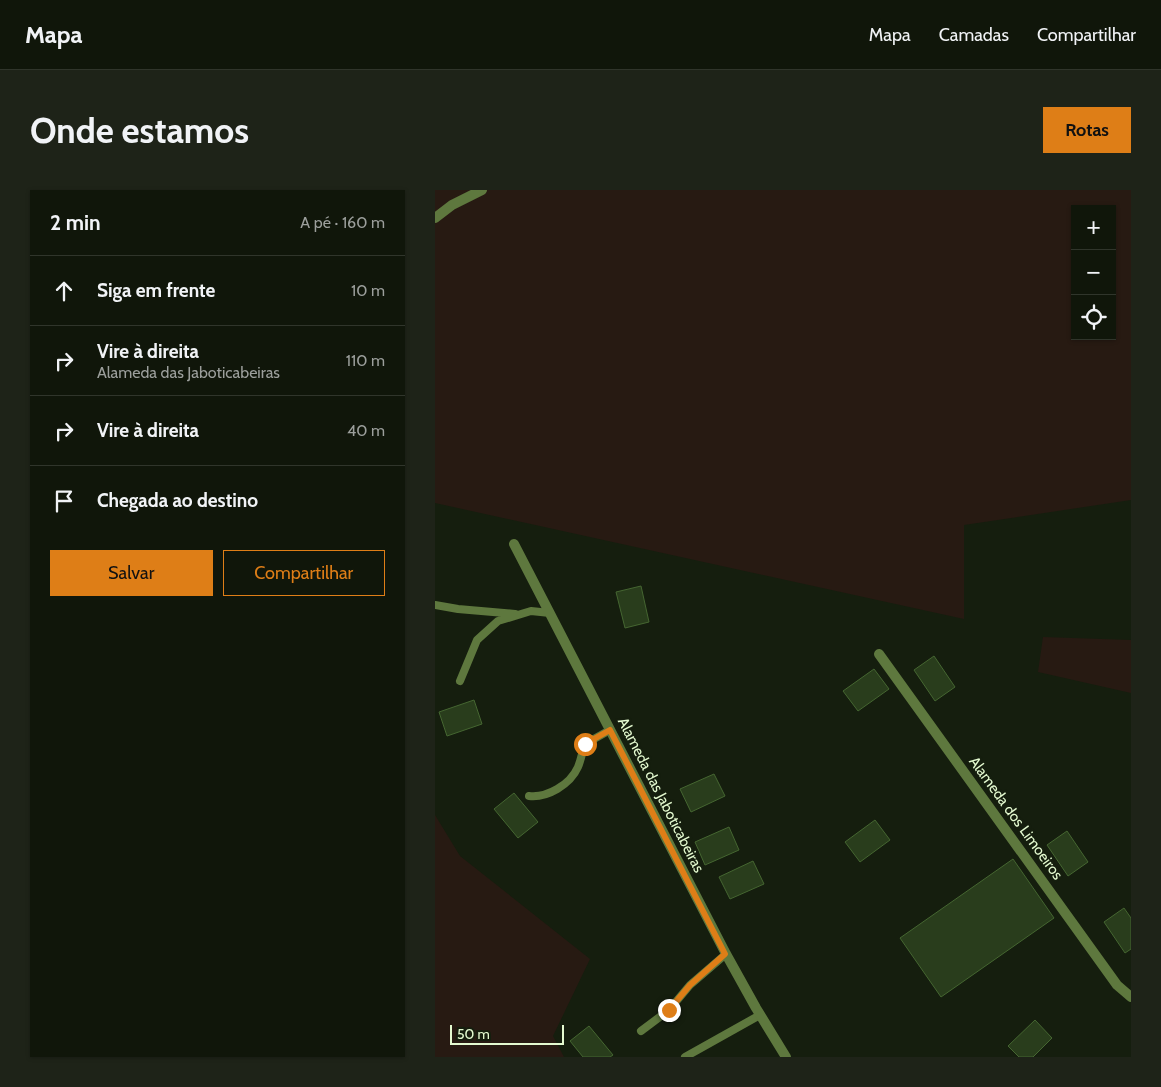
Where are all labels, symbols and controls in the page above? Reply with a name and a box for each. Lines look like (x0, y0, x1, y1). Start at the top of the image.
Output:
text: Mapa (25, 20, 82, 49)
text: Mapa (869, 24, 911, 46)
text: Camadas (939, 24, 1009, 46)
text: Compartilhar (1037, 24, 1136, 46)
button: Rotas (1043, 107, 1131, 153)
text: Onde estamos (30, 109, 249, 152)
map controls (1071, 205, 1116, 340)
button: + (1071, 205, 1116, 250)
text: 2 min (50, 210, 101, 235)
text: A pé · 160 m (300, 213, 385, 232)
button: − (1071, 250, 1116, 295)
icon: ahead (50, 277, 78, 305)
text: Siga em frente (97, 279, 215, 302)
text: 10 m (351, 281, 385, 300)
button: locate (1071, 295, 1116, 340)
text: Vire à direita (97, 340, 199, 363)
icon: right (50, 347, 78, 375)
text: 110 m (346, 351, 385, 370)
text: Alameda das Jaboticabeiras (97, 363, 280, 382)
icon: right (50, 417, 78, 445)
text: Vire à direita (97, 419, 199, 442)
text: 40 m (347, 421, 385, 440)
icon: arrive (50, 487, 78, 515)
text: Chegada ao destino (97, 489, 258, 512)
button: Salvar (50, 550, 213, 596)
button: Compartilhar (223, 550, 385, 596)
street label: Alameda das Jaboticabeiras (614, 714, 708, 876)
route start (574, 733, 597, 756)
street label: Alameda dos Limoeiros (965, 753, 1067, 883)
route end (658, 999, 681, 1022)
scale bar (450, 1022, 564, 1045)
text: 50 m (457, 1025, 490, 1043)

